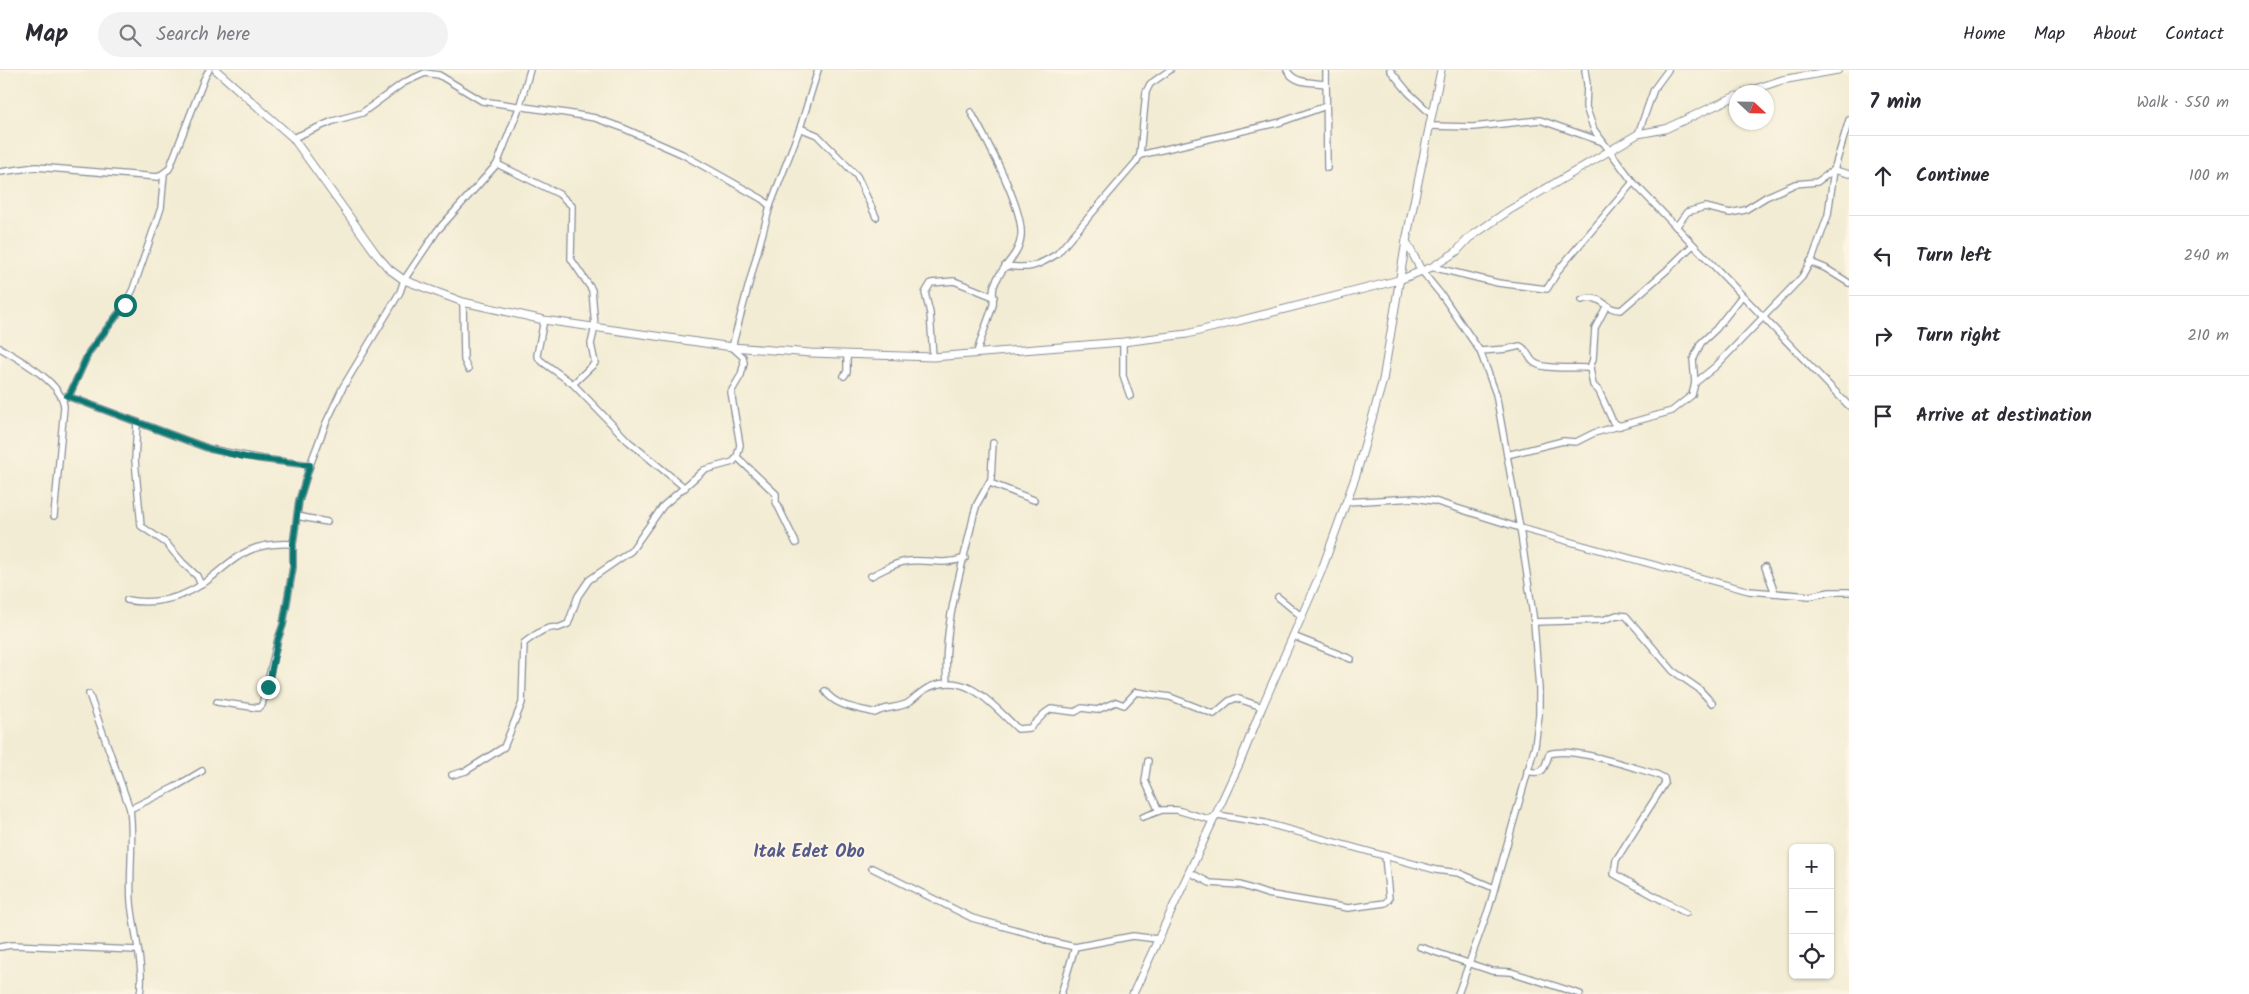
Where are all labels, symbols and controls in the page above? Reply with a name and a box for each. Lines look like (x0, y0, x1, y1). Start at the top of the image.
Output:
search box (98, 12, 448, 57)
text: Map (25, 15, 68, 54)
text: Search here (156, 20, 250, 50)
text: Home (1963, 20, 2006, 49)
text: Map (2034, 20, 2065, 49)
text: About (2093, 20, 2137, 49)
text: Contact (2165, 20, 2224, 49)
icon: search (116, 21, 144, 49)
north arrow (1729, 85, 1774, 130)
text: 7 min (1869, 86, 1921, 119)
text: Walk · 550 m (2137, 90, 2229, 115)
text: Continue (1916, 161, 1989, 191)
icon: ahead (1869, 162, 1897, 190)
text: 100 m (2189, 163, 2229, 188)
text: Turn left (1916, 241, 1991, 271)
icon: left (1869, 242, 1897, 270)
text: 240 m (2184, 243, 2229, 268)
route start (114, 294, 137, 317)
text: Turn right (1916, 321, 2001, 351)
icon: right (1869, 322, 1897, 350)
text: 210 m (2188, 323, 2229, 348)
text: Arrive at destination (1916, 401, 2092, 431)
icon: arrive (1869, 402, 1897, 430)
route end (257, 676, 280, 699)
district label: Itak Edet Obo (753, 838, 865, 867)
map controls (1789, 844, 1834, 979)
button: + (1789, 844, 1834, 889)
button: − (1789, 889, 1834, 934)
button: locate (1789, 934, 1834, 979)

